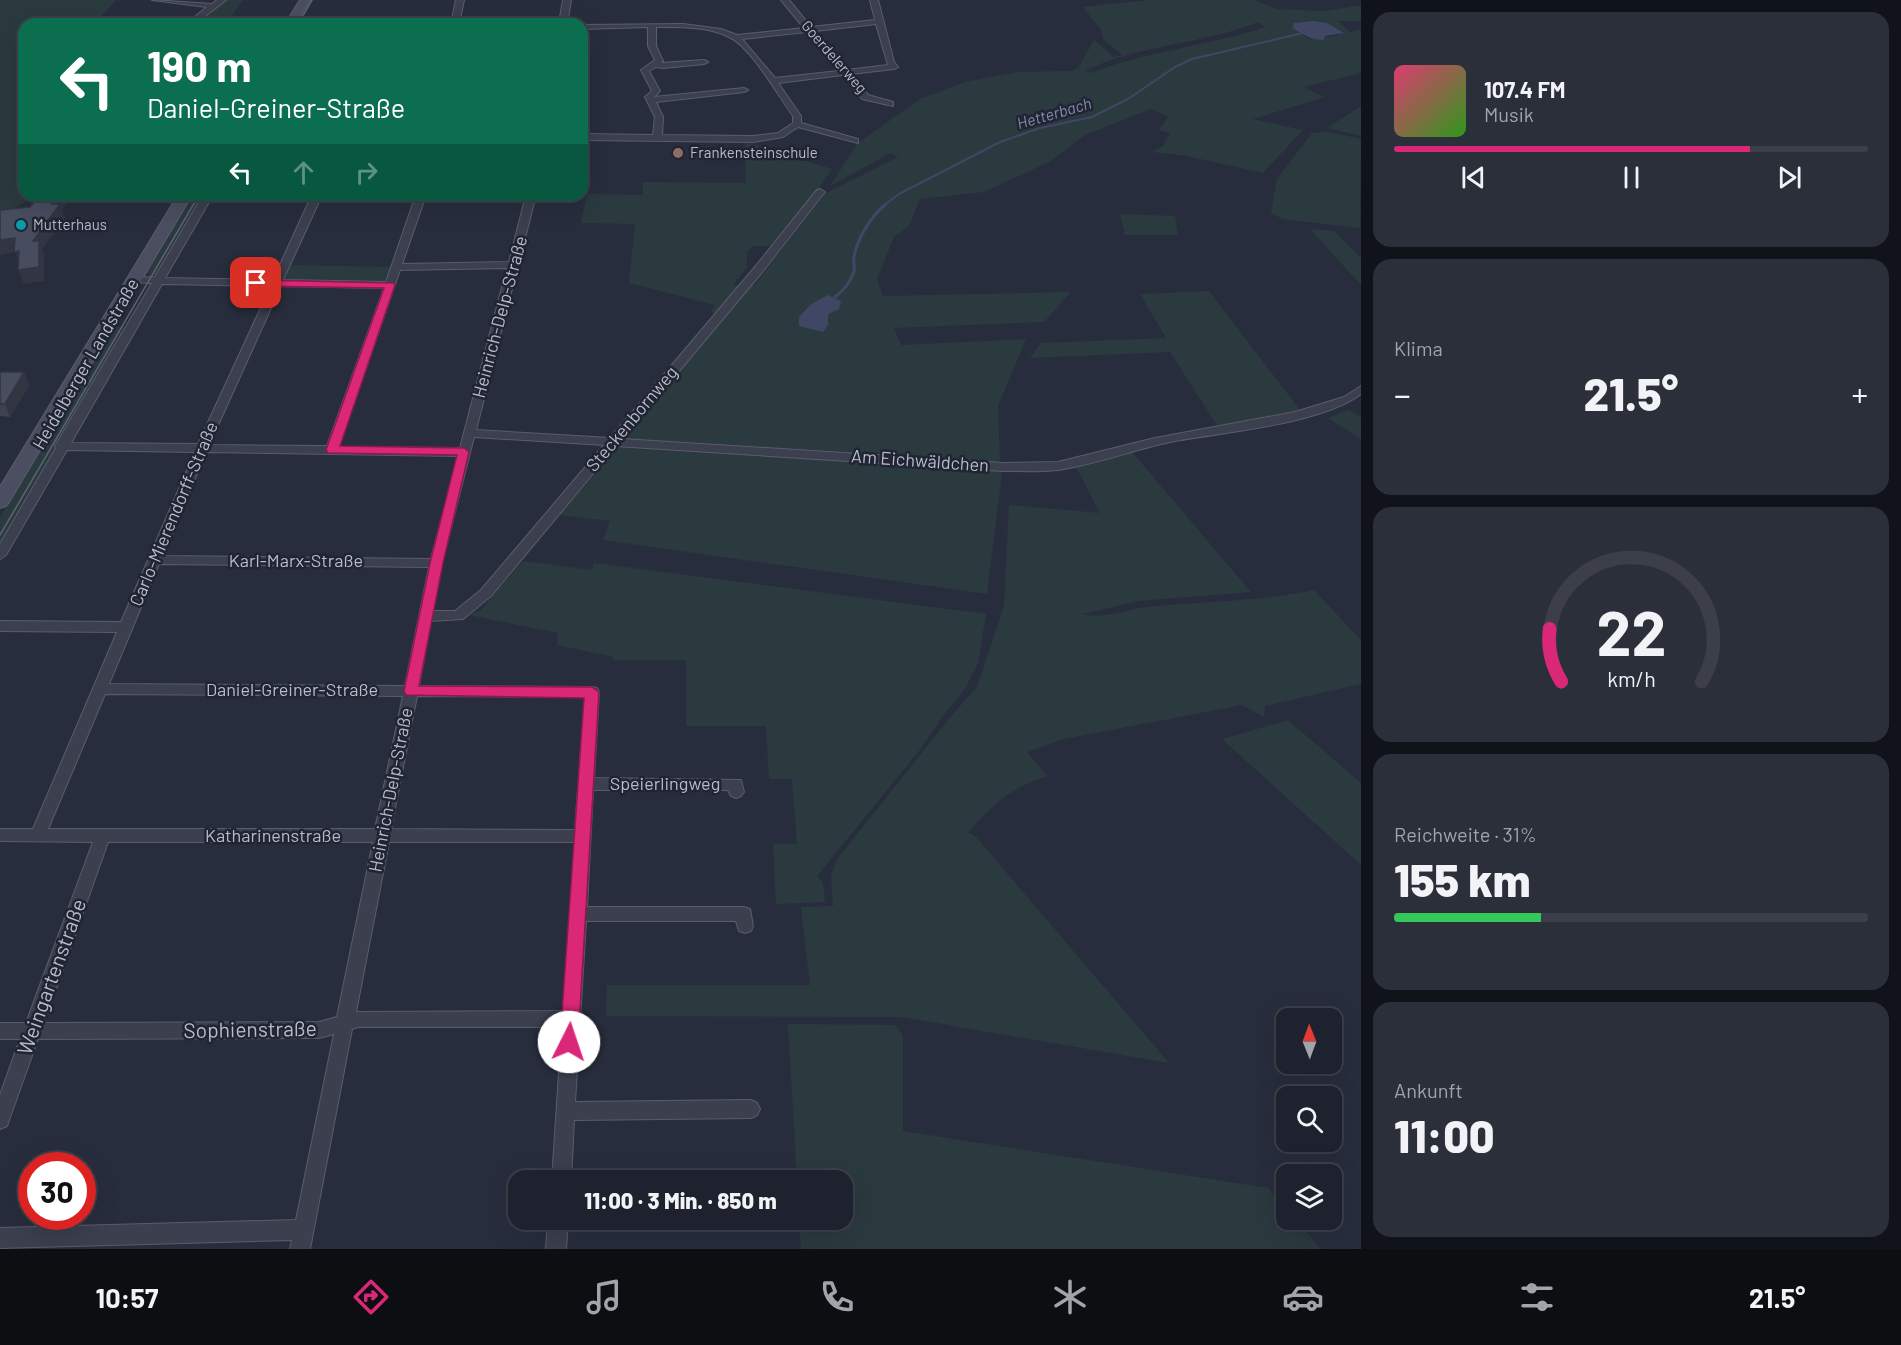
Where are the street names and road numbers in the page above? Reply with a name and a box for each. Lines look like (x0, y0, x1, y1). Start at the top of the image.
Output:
street label: Goerdelerweg (798, 16, 871, 97)
street label: Heinrich-Delp-Straße (467, 233, 531, 400)
street label: Heidelberger Landstraße (27, 274, 143, 453)
street label: Steckenbornweg (581, 361, 682, 476)
street label: Carlo-Mierendorff-Straße (124, 418, 222, 609)
street label: Am Eichwäldchen (850, 444, 990, 476)
street label: Karl-Marx-Straße (229, 549, 363, 571)
street label: Daniel-Greiner-Straße (206, 678, 378, 700)
street label: Heinrich-Delp-Straße (363, 706, 417, 874)
street label: Speierlingweg (610, 772, 720, 794)
street label: Katharinenstraße (205, 824, 341, 846)
street label: Weingartenstraße (11, 895, 90, 1058)
street label: Sophienstraße (183, 1015, 317, 1042)

